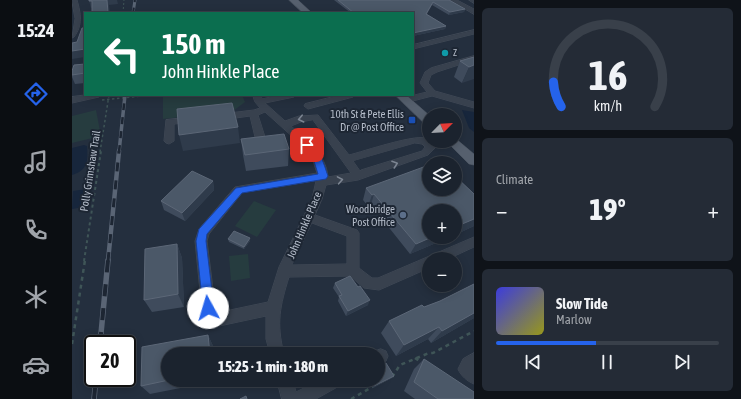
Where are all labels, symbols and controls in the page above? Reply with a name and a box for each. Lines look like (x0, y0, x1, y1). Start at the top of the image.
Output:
text: 15:24 (17, 20, 55, 41)
icon: left (96, 28, 148, 80)
text: 150 m (162, 28, 225, 60)
marker: Z (440, 48, 450, 58)
place label: Z (453, 48, 457, 58)
text: 16 (588, 51, 627, 99)
text: John Hinkle Place (162, 61, 279, 82)
icon: directions (22, 80, 50, 108)
text: km/h (593, 98, 622, 114)
place label: 10th St & Pete Ellis Dr @ Post Office (330, 108, 404, 133)
north arrow (422, 108, 462, 148)
map controls (422, 108, 462, 292)
one-way arrow (298, 115, 305, 123)
marker: 10th St & Pete Ellis Dr @ Post Office (407, 115, 417, 125)
pin (290, 128, 324, 162)
street label: Polly Grimshaw Trail (78, 130, 102, 212)
icon: arrive (296, 134, 318, 156)
icon: music (22, 148, 50, 176)
button: layers (422, 156, 462, 196)
one-way arrow (391, 160, 398, 169)
text: Climate (496, 172, 533, 187)
one-way arrow (337, 176, 343, 185)
street label: John Hinkle Place (284, 190, 324, 260)
text: 19° (589, 192, 626, 226)
text: − (496, 197, 507, 223)
text: + (708, 197, 719, 223)
place label: Woodbridge Post Office (346, 203, 395, 228)
button: + (422, 204, 462, 244)
marker: Woodbridge Post Office (398, 210, 408, 220)
icon: phone (22, 216, 50, 244)
button: − (422, 252, 462, 292)
icon: climate (22, 283, 50, 311)
position arrow (187, 287, 229, 329)
text: Slow Tide (556, 295, 608, 312)
text: Marlow (556, 312, 592, 327)
speed limit sign: 20 (84, 335, 136, 387)
icon: car (22, 351, 50, 379)
icon: previous (522, 351, 544, 373)
icon: pause (596, 351, 618, 373)
icon: next (671, 351, 693, 373)
text: 15:25 · 1 min · 180 m (218, 358, 328, 375)

